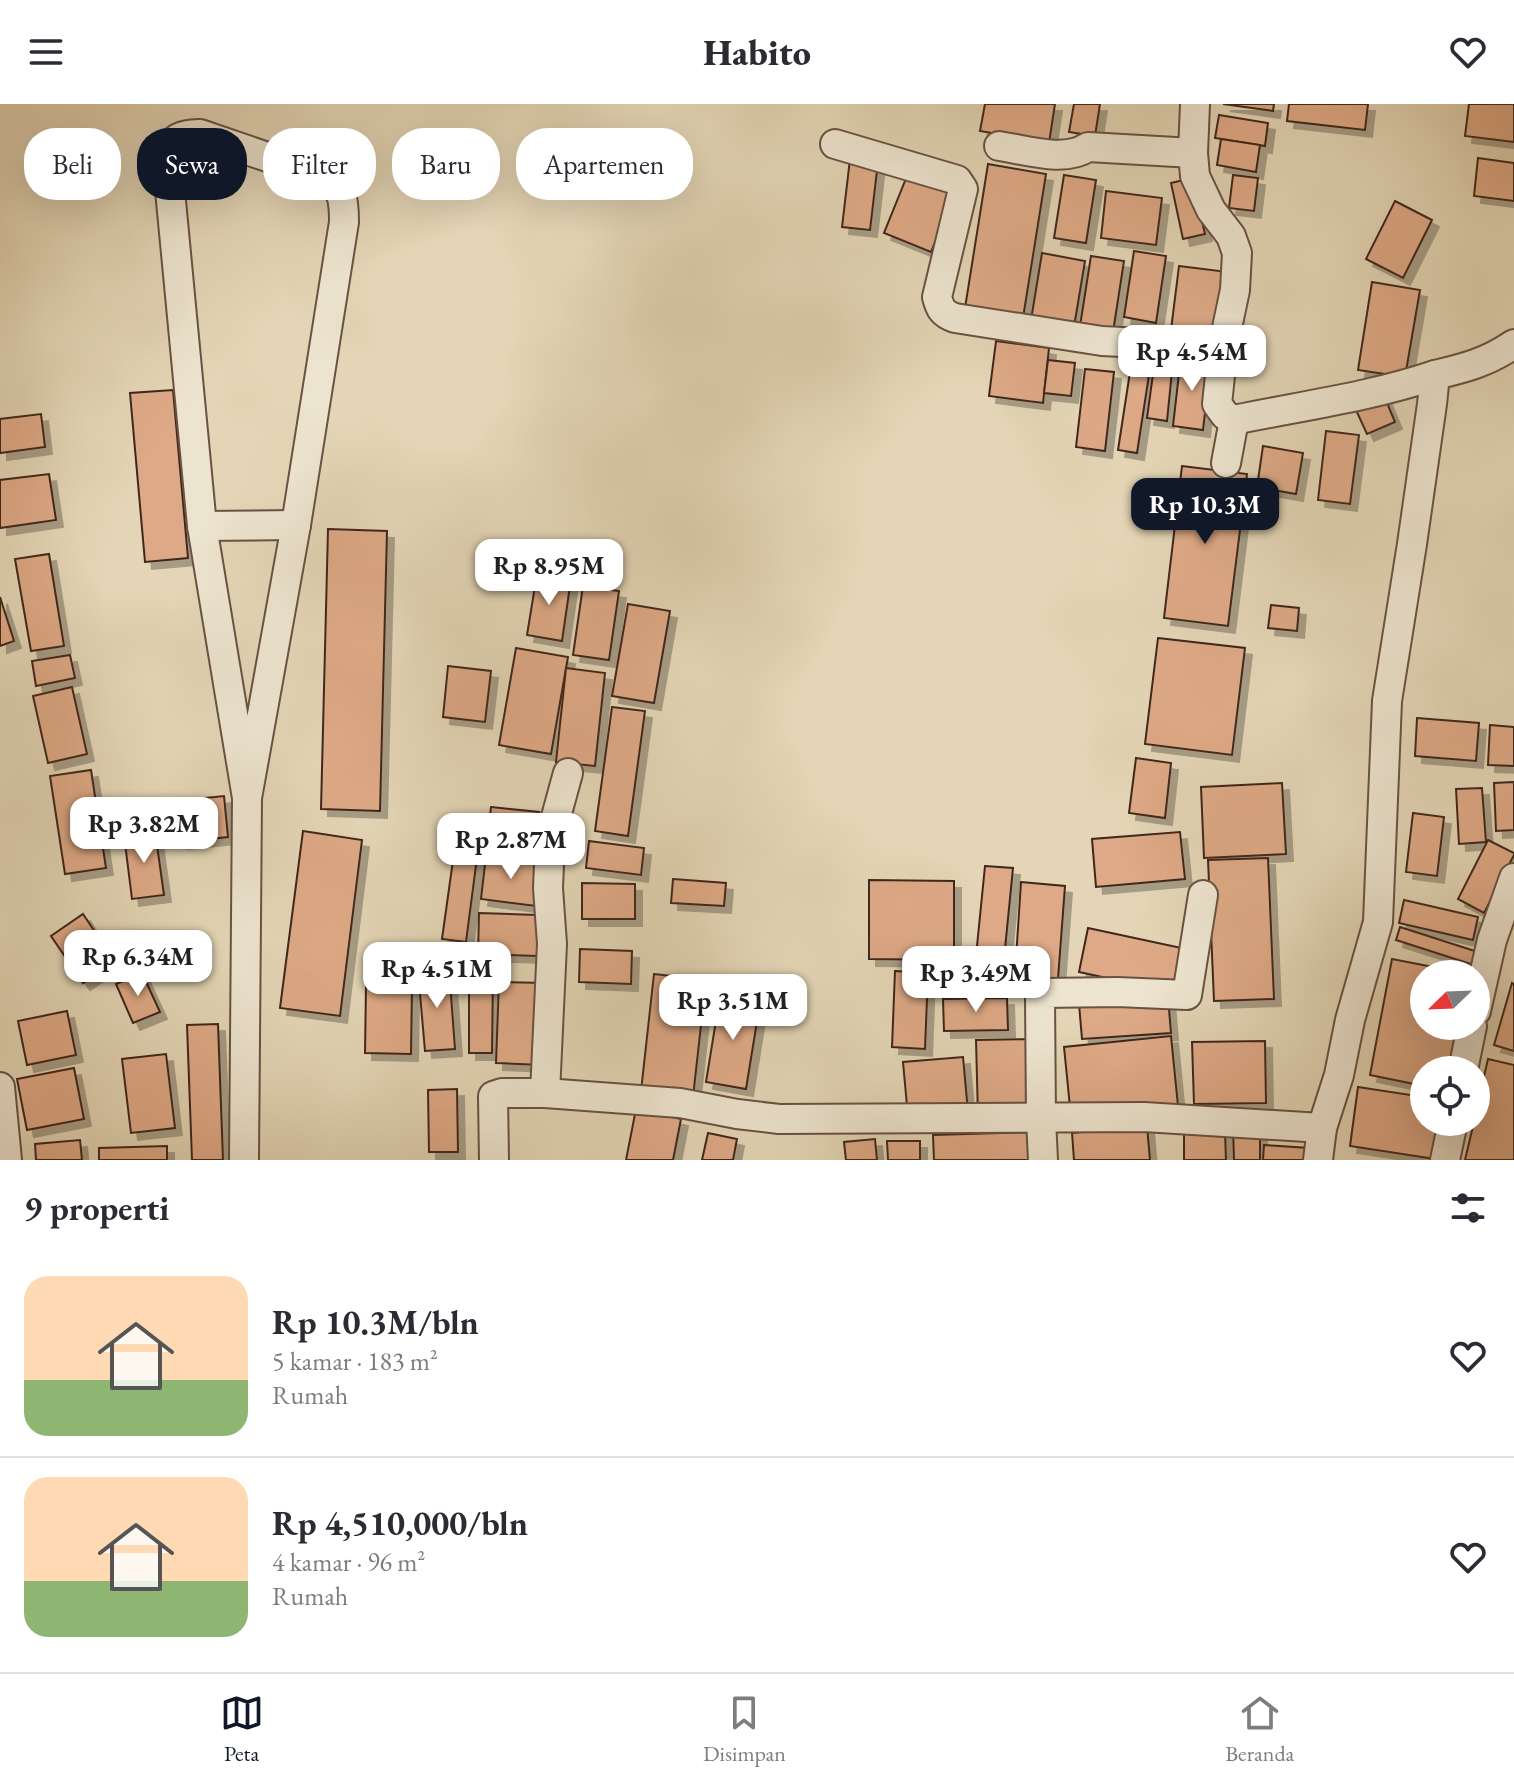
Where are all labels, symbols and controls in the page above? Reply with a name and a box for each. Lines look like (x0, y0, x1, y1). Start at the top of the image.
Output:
text: Habito (703, 29, 811, 76)
icon: menu (24, 30, 68, 74)
icon: heart (1446, 30, 1490, 74)
chip: Beli (24, 128, 121, 200)
chip: Sewa (137, 128, 247, 200)
chip: Filter (263, 128, 376, 200)
chip: Baru (392, 128, 500, 200)
chip: Apartemen (516, 128, 693, 200)
pin: Rp 4.54M (1109, 325, 1275, 393)
text: Rp 4.54M (1136, 334, 1248, 368)
pin: Rp 10.3M (1122, 478, 1288, 546)
text: Rp 10.3M (1149, 487, 1261, 521)
pin: Rp 8.95M (466, 539, 632, 607)
text: Rp 8.95M (493, 548, 605, 582)
pin: Rp 3.82M (61, 797, 227, 865)
text: Rp 3.82M (88, 806, 200, 840)
pin: Rp 2.87M (428, 813, 594, 881)
text: Rp 2.87M (455, 822, 567, 856)
pin: Rp 6.34M (55, 930, 221, 998)
text: Rp 6.34M (82, 939, 194, 973)
pin: Rp 4.51M (354, 942, 520, 1010)
pin: Rp 3.49M (893, 946, 1059, 1014)
text: Rp 4.51M (381, 951, 493, 985)
text: Rp 3.49M (920, 955, 1032, 989)
north arrow (1410, 960, 1490, 1040)
map controls (1410, 960, 1490, 1136)
pin: Rp 3.51M (650, 974, 816, 1042)
text: Rp 3.51M (677, 983, 789, 1017)
button: locate (1410, 1056, 1490, 1136)
text: 9 properti (24, 1186, 169, 1230)
icon: filters (1446, 1186, 1490, 1230)
text: Rp 10.3M/bln (272, 1300, 479, 1344)
icon: home (88, 1308, 184, 1404)
icon: heart (1446, 1334, 1490, 1378)
text: 5 kamar · 183 m² (272, 1344, 438, 1378)
text: Rumah (272, 1378, 348, 1412)
text: Rp 4,510,000/bln (272, 1501, 528, 1545)
icon: home (88, 1509, 184, 1605)
icon: heart (1446, 1535, 1490, 1579)
text: 4 kamar · 96 m² (272, 1545, 425, 1579)
text: Rumah (272, 1579, 348, 1613)
tab: Peta (220, 1691, 264, 1768)
tab: Disimpan (703, 1691, 786, 1768)
tab: Beranda (1225, 1691, 1294, 1768)

